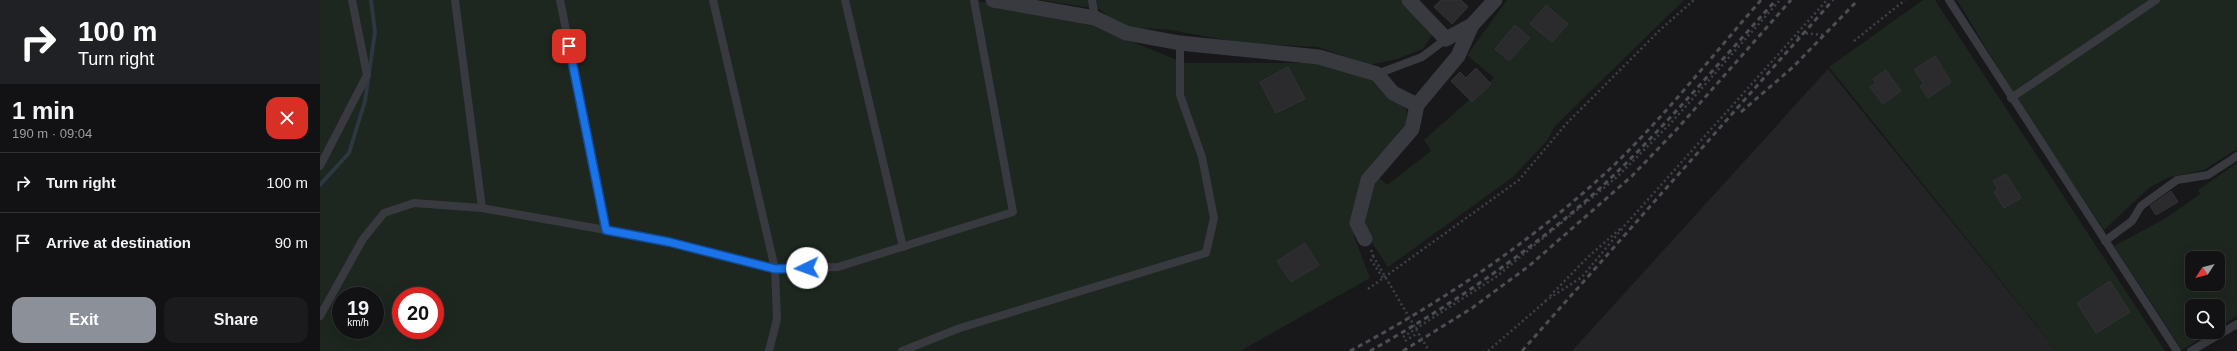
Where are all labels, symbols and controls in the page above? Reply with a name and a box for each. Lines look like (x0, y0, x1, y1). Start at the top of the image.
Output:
icon: right (12, 16, 64, 68)
text: 100 m (78, 16, 157, 47)
pin (552, 29, 586, 63)
icon: arrive (558, 35, 580, 57)
text: Turn right (78, 49, 154, 69)
text: 1 min (12, 97, 75, 124)
button: close (266, 97, 308, 139)
text: 190 m · 09:04 (12, 126, 92, 141)
icon: right (12, 172, 34, 194)
text: Turn right (46, 174, 116, 191)
text: 100 m (266, 174, 308, 191)
icon: arrive (12, 232, 34, 254)
text: Arrive at destination (46, 234, 191, 251)
text: 90 m (275, 234, 308, 251)
position arrow (786, 247, 828, 289)
north arrow (2185, 251, 2225, 291)
map controls (2185, 251, 2225, 339)
speed limit sign: 20 (392, 287, 444, 339)
button: Exit (12, 297, 156, 343)
button: Share (164, 297, 308, 343)
text: 19 (347, 297, 369, 319)
button: search (2185, 299, 2225, 339)
text: km/h (347, 317, 369, 328)

